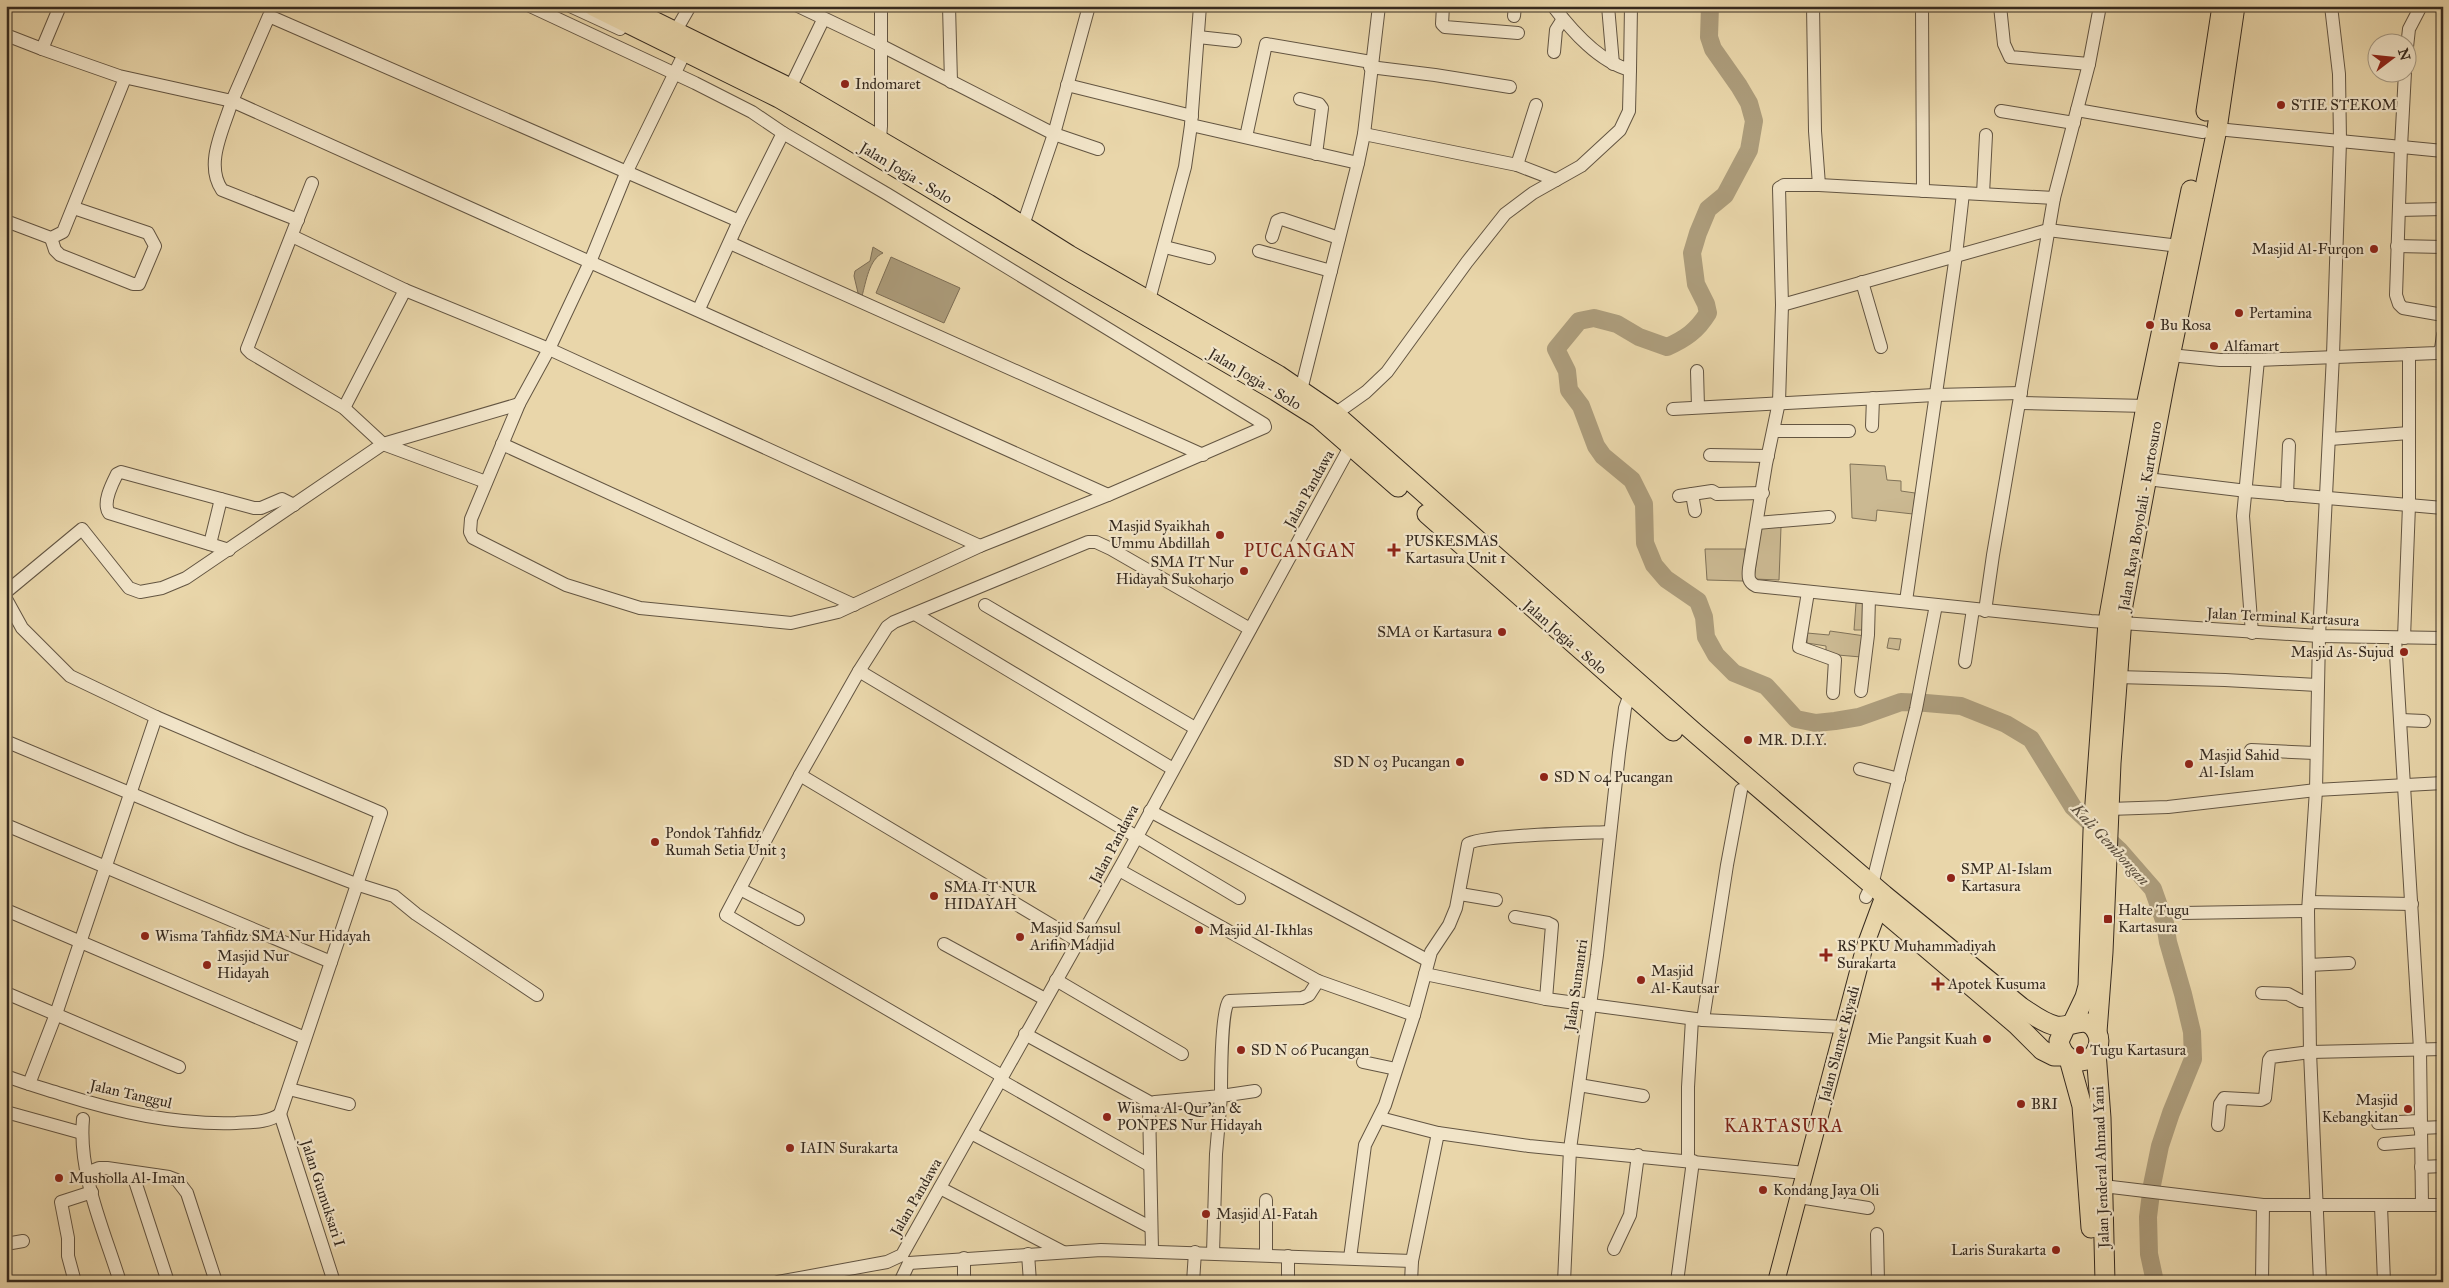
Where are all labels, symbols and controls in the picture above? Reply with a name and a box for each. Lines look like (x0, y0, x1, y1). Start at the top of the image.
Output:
north arrow (2366, 32, 2416, 82)
text: N (2394, 47, 2414, 63)
place label: Indomaret (855, 75, 921, 93)
marker: Indomaret (839, 78, 851, 90)
place label: STIE STEKOM (2291, 96, 2397, 114)
marker: STIE STEKOM (2275, 99, 2287, 111)
street label: Jalan Jogja - Solo (854, 137, 956, 209)
place label: Masjid Al-Furqon (2252, 240, 2364, 259)
marker: Masjid Al-Furqon (2368, 243, 2380, 255)
place label: Pertamina (2249, 304, 2313, 322)
marker: Pertamina (2233, 307, 2245, 319)
place label: Bu Rosa (2160, 316, 2212, 334)
marker: Bu Rosa (2144, 319, 2156, 331)
place label: Alfamart (2223, 337, 2280, 355)
marker: Alfamart (2208, 340, 2220, 352)
street label: Jalan Jogja - Solo (1203, 343, 1305, 415)
street label: Jalan Raya Boyolali - Kartosuro (2114, 419, 2167, 614)
street label: Jalan Pandawa (1279, 446, 1339, 533)
place label: Masjid Syaikhah Ummu Abdillah (1108, 517, 1211, 552)
marker: Masjid Syaikhah Ummu Abdillah (1214, 529, 1226, 541)
place label: PUSKESMAS Kartasura Unit 1 (1405, 532, 1506, 567)
district label: PUCANGAN (1244, 540, 1356, 562)
marker: PUSKESMAS Kartasura Unit 1 (1387, 543, 1401, 557)
place label: SMA IT Nur Hidayah Sukoharjo (1116, 553, 1234, 588)
marker: SMA IT Nur Hidayah Sukoharjo (1238, 565, 1250, 577)
street label: Jalan Jogja - Solo (1517, 595, 1611, 679)
street label: Jalan Terminal Kartasura (2204, 604, 2360, 631)
place label: SMA 01 Kartasura (1377, 623, 1493, 641)
marker: SMA 01 Kartasura (1496, 626, 1508, 638)
place label: Masjid As-Sujud (2291, 643, 2394, 661)
marker: Masjid As-Sujud (2398, 646, 2410, 658)
place label: MR. D.I.Y. (1758, 731, 1827, 749)
marker: MR. D.I.Y. (1742, 734, 1754, 746)
place label: Masjid Sahid Al-Islam (2198, 746, 2280, 781)
place label: SD N 03 Pucangan (1334, 753, 1450, 771)
marker: SD N 03 Pucangan (1454, 756, 1466, 768)
marker: Masjid Sahid Al-Islam (2183, 758, 2195, 770)
place label: SD N 04 Pucangan (1554, 768, 1673, 786)
marker: SD N 04 Pucangan (1538, 771, 1550, 783)
water label: Kali Gembongan (2067, 799, 2154, 890)
street label: Jalan Pandawa (1085, 801, 1143, 889)
place label: Pondok Tahfidz Rumah Setia Unit 3 (665, 824, 786, 859)
marker: Pondok Tahfidz Rumah Setia Unit 3 (649, 836, 661, 848)
place label: SMP Al-Islam Kartasura (1961, 860, 2052, 895)
marker: SMP Al-Islam Kartasura (1945, 872, 1957, 884)
place label: SMA IT NUR HIDAYAH (944, 878, 1037, 913)
marker: SMA IT NUR HIDAYAH (928, 890, 940, 902)
place label: Halte Tugu Kartasura (2118, 901, 2189, 936)
marker: Halte Tugu Kartasura (2102, 913, 2114, 925)
place label: Masjid Samsul Arifin Madjid (1029, 919, 1122, 954)
place label: Masjid Al-Ikhlas (1209, 921, 1313, 939)
marker: Masjid Al-Ikhlas (1193, 924, 1205, 936)
place label: Wisma Tahfidz SMA Nur Hidayah (155, 927, 371, 945)
marker: Wisma Tahfidz SMA Nur Hidayah (139, 930, 151, 942)
marker: Masjid Samsul Arifin Madjid (1014, 931, 1026, 943)
place label: RS PKU Muhammadiyah Surakarta (1837, 937, 1997, 972)
street label: Jalan Sumantri (1560, 938, 1592, 1034)
place label: Masjid Nur Hidayah (217, 947, 289, 982)
marker: RS PKU Muhammadiyah Surakarta (1819, 948, 1833, 962)
marker: Masjid Nur Hidayah (201, 959, 213, 971)
place label: Masjid Al-Kautsar (1650, 962, 1719, 997)
marker: Masjid Al-Kautsar (1635, 974, 1647, 986)
place label: Apotek Kusuma (1947, 975, 2046, 993)
marker: Apotek Kusuma (1932, 978, 1944, 990)
street label: Jalan Slamet Riyadi (1814, 984, 1864, 1106)
place label: Mie Pangsit Kuah (1867, 1030, 1978, 1048)
marker: Mie Pangsit Kuah (1981, 1033, 1993, 1045)
place label: SD N 06 Pucangan (1251, 1041, 1369, 1059)
place label: Tugu Kartasura (2090, 1041, 2187, 1059)
marker: SD N 06 Pucangan (1235, 1044, 1247, 1056)
marker: Tugu Kartasura (2074, 1044, 2086, 1056)
street label: Jalan Tanggul (86, 1075, 175, 1113)
street label: Jalan Jenderal Ahmad Yani (2089, 1086, 2114, 1250)
place label: Masjid Kebangkitan (2322, 1091, 2398, 1126)
place label: BRI (2031, 1095, 2058, 1113)
marker: BRI (2015, 1098, 2027, 1110)
place label: Wisma Al-Qur'an & PONPES Nur Hidayah (1117, 1099, 1263, 1134)
marker: Masjid Kebangkitan (2402, 1103, 2414, 1115)
marker: Wisma Al-Qur'an & PONPES Nur Hidayah (1101, 1111, 1113, 1123)
district label: KARTASURA (1724, 1115, 1844, 1137)
street label: Jalan Gumuksari I (296, 1135, 349, 1249)
place label: IAIN Surakarta (800, 1139, 899, 1157)
marker: IAIN Surakarta (784, 1142, 796, 1154)
street label: Jalan Pandawa (886, 1154, 947, 1241)
place label: Musholla Al-Iman (69, 1169, 185, 1187)
marker: Musholla Al-Iman (53, 1172, 65, 1184)
place label: Kondang Jaya Oli (1773, 1181, 1879, 1200)
marker: Kondang Jaya Oli (1757, 1184, 1769, 1196)
place label: Masjid Al-Fatah (1216, 1205, 1318, 1223)
marker: Masjid Al-Fatah (1200, 1208, 1212, 1220)
place label: Laris Surakarta (1951, 1241, 2047, 1259)
marker: Laris Surakarta (2050, 1244, 2062, 1256)

